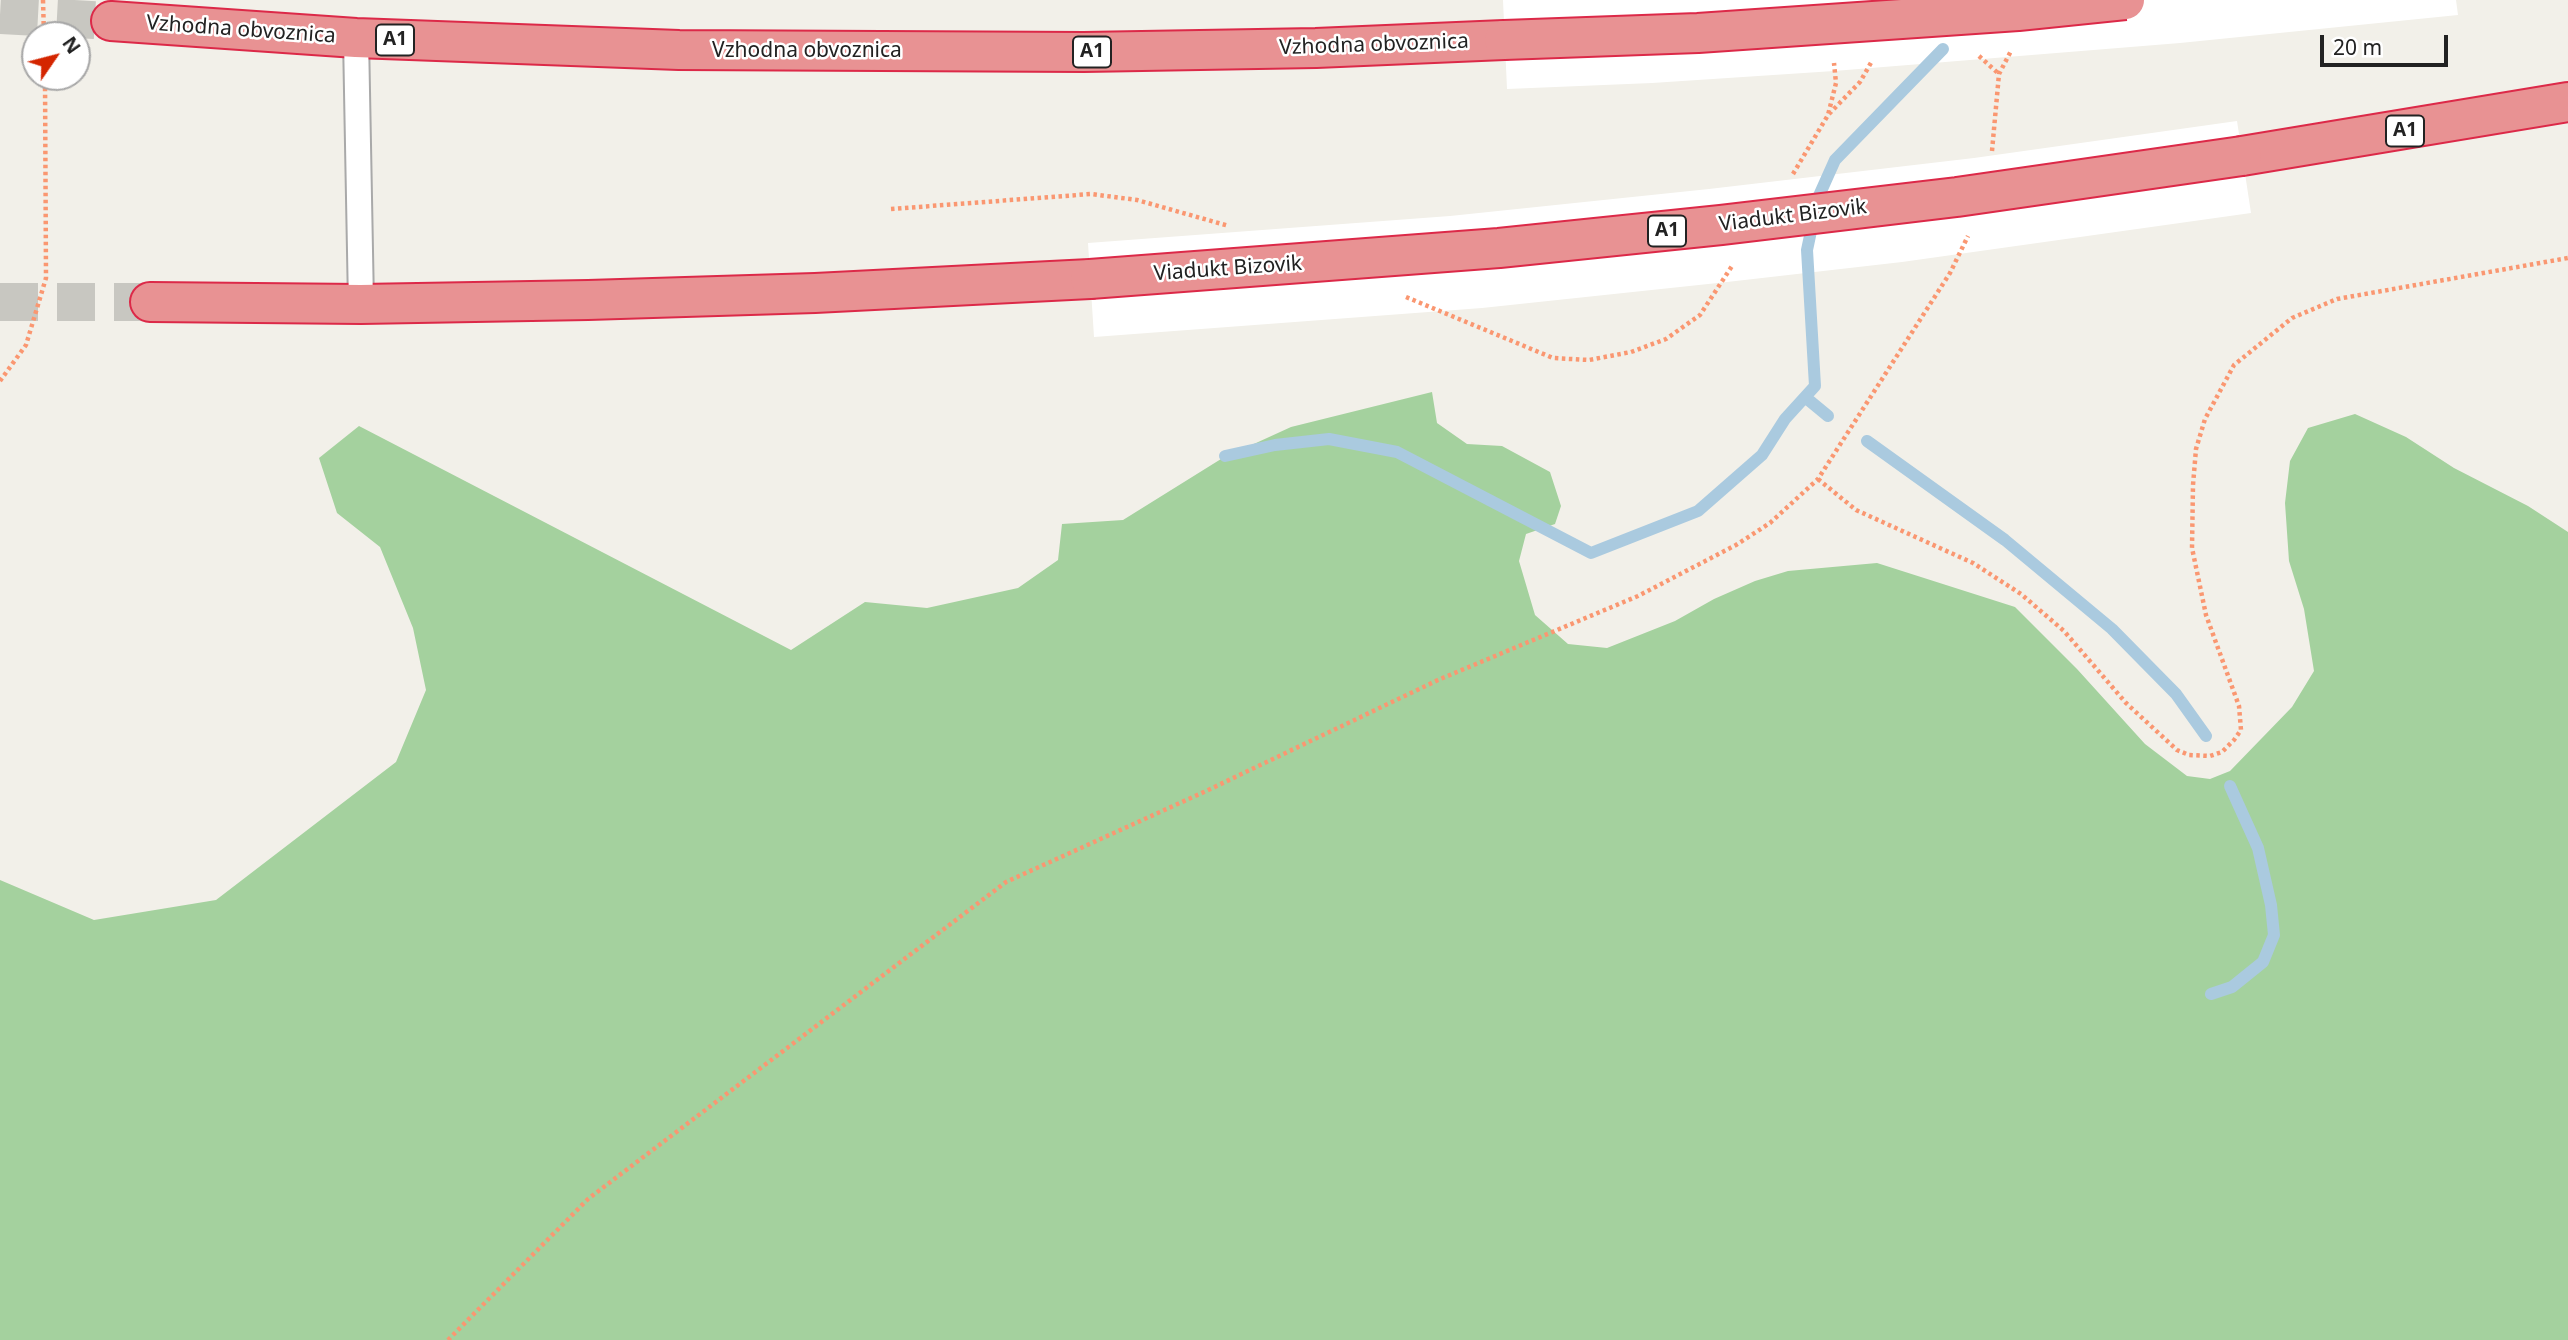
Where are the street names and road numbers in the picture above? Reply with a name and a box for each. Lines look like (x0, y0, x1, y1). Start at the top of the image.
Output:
street label: Vzhodna obvoznica (145, 11, 337, 49)
road number: A1 (376, 24, 414, 56)
street label: Vzhodna obvoznica (1279, 29, 1469, 61)
road number: A1 (1073, 36, 1111, 68)
street label: Vzhodna obvoznica (712, 38, 902, 64)
road number: A1 (2386, 116, 2424, 146)
street label: Viadukt Bizovik (1718, 194, 1868, 238)
road number: A1 (1648, 216, 1686, 246)
street label: Viadukt Bizovik (1153, 251, 1303, 287)

